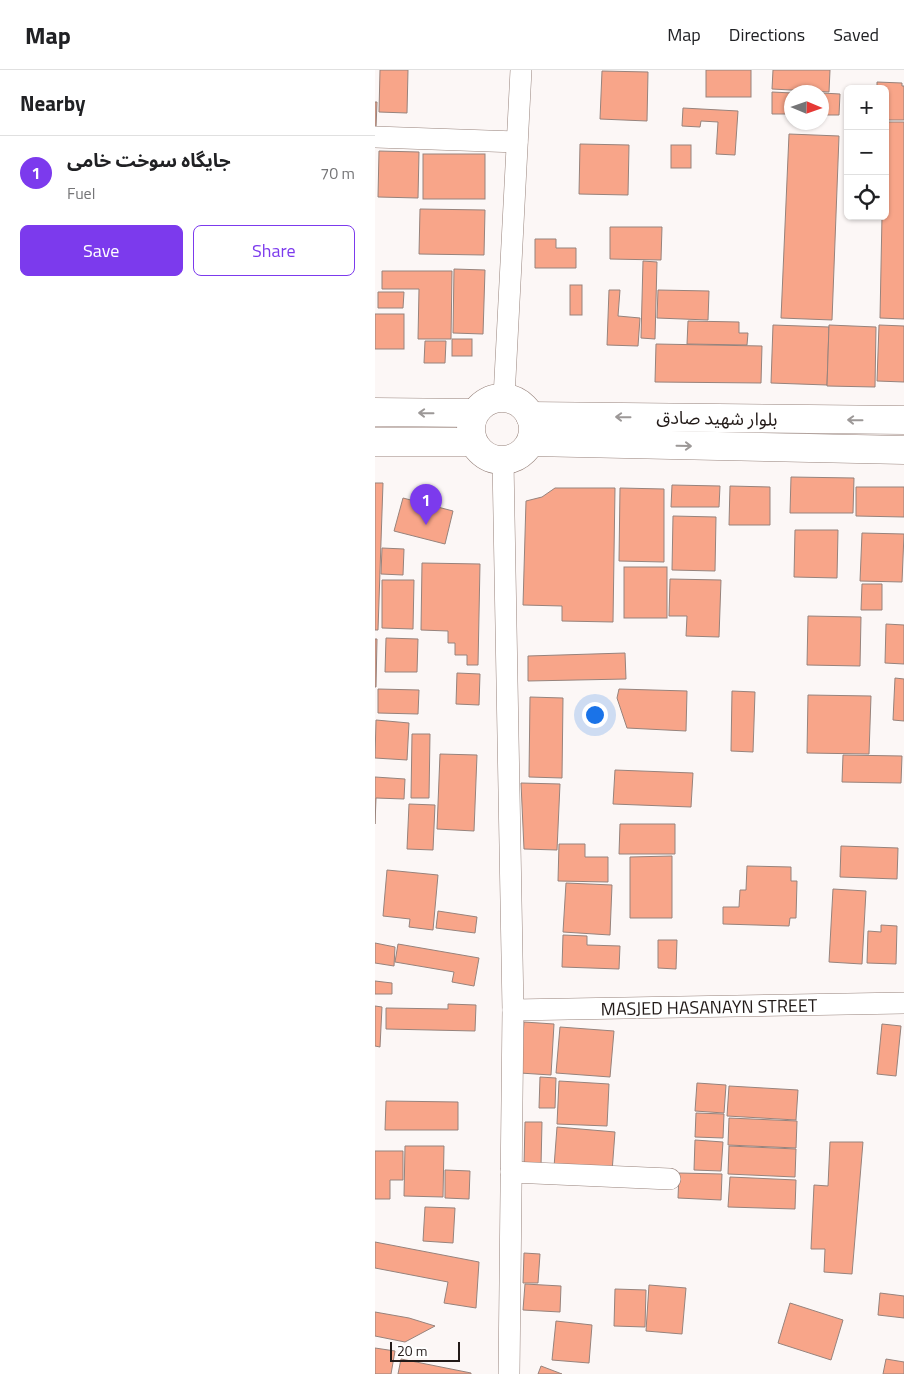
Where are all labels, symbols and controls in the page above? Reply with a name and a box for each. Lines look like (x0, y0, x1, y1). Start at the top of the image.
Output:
text: Map (25, 17, 71, 53)
text: Map (667, 21, 701, 48)
text: Directions (729, 21, 805, 48)
text: Saved (833, 21, 879, 48)
north arrow (784, 85, 829, 130)
map controls (844, 85, 889, 220)
button: + (844, 85, 889, 130)
text: Nearby (20, 87, 85, 119)
button: − (844, 130, 889, 175)
text: جایگاه سوخت خامی (67, 145, 231, 174)
text: 1 (32, 161, 40, 185)
text: 70 m (320, 161, 355, 185)
button: locate (844, 175, 889, 220)
text: Fuel (67, 181, 95, 205)
button: Save (20, 225, 183, 276)
button: Share (193, 225, 355, 276)
street label: بلوار شهید صادق (656, 403, 778, 433)
one-way arrow (418, 408, 434, 418)
one-way arrow (615, 412, 632, 422)
one-way arrow (848, 415, 864, 425)
one-way arrow (676, 441, 692, 450)
pin: 1 (410, 484, 442, 525)
your location (582, 702, 608, 728)
street label: MASJED HASANAYN STREET (601, 992, 818, 1022)
scale bar (390, 1339, 460, 1362)
text: 20 m (397, 1340, 427, 1361)

